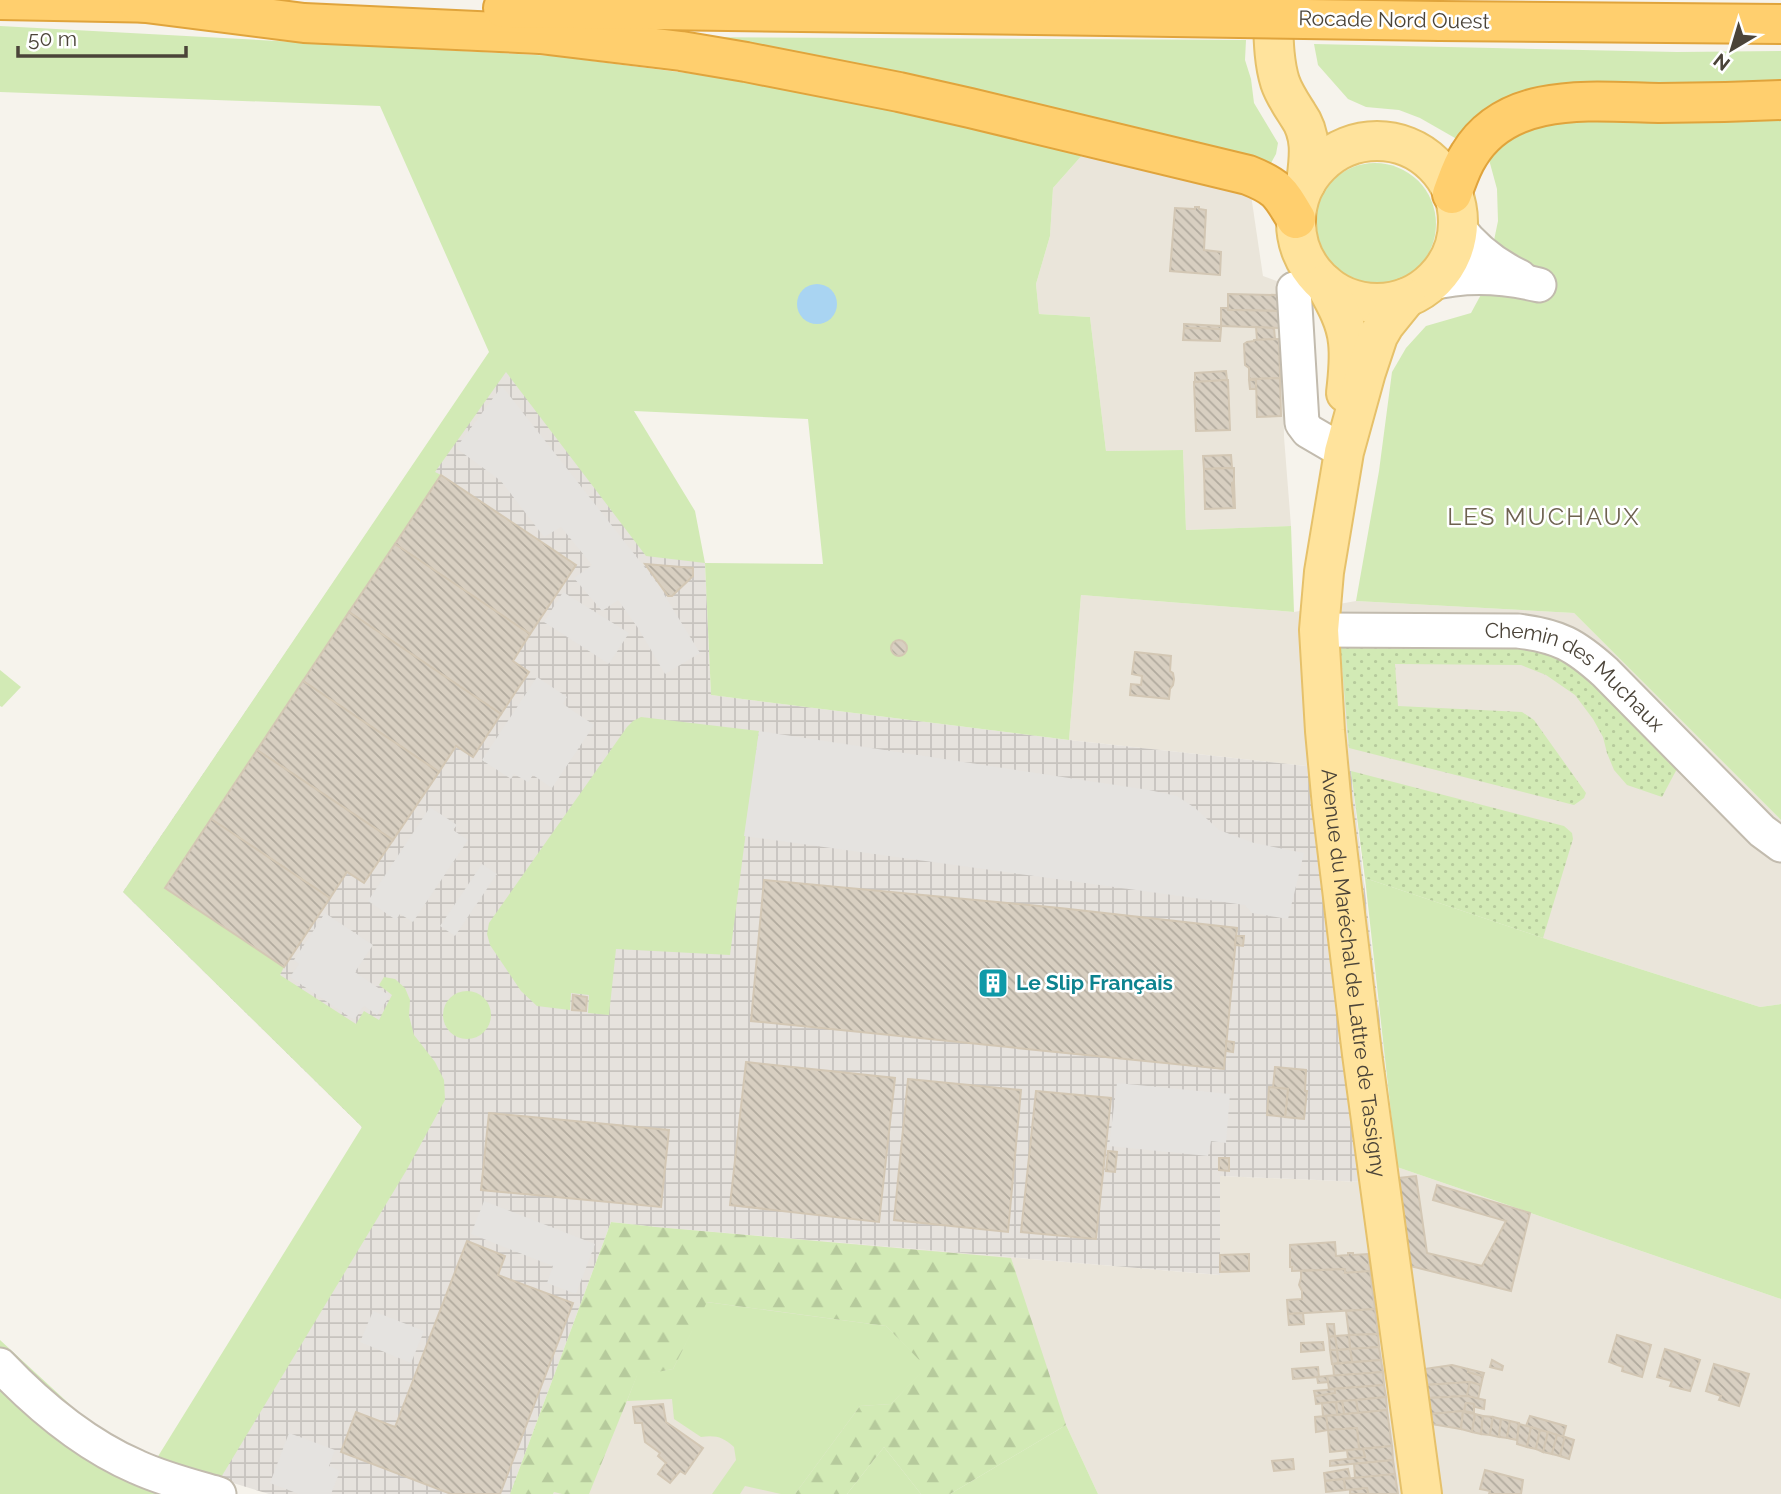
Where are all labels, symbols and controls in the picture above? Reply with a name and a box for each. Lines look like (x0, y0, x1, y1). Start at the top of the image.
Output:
street label: Rocade Nord Ouest (1298, 5, 1490, 34)
scale bar (18, 14, 186, 58)
north arrow (1697, 14, 1767, 84)
text: 50 m (28, 26, 77, 51)
text: N (1709, 49, 1734, 76)
district label: LES MUCHAUX (1447, 502, 1641, 531)
street label: Chemin des Muchaux (1485, 618, 1670, 737)
street label: Avenue du Maréchal de Lattre de Tassigny (1317, 768, 1392, 1179)
building icon: Le Slip Français (976, 966, 1010, 1000)
place label: Le Slip Français (1016, 970, 1173, 995)

